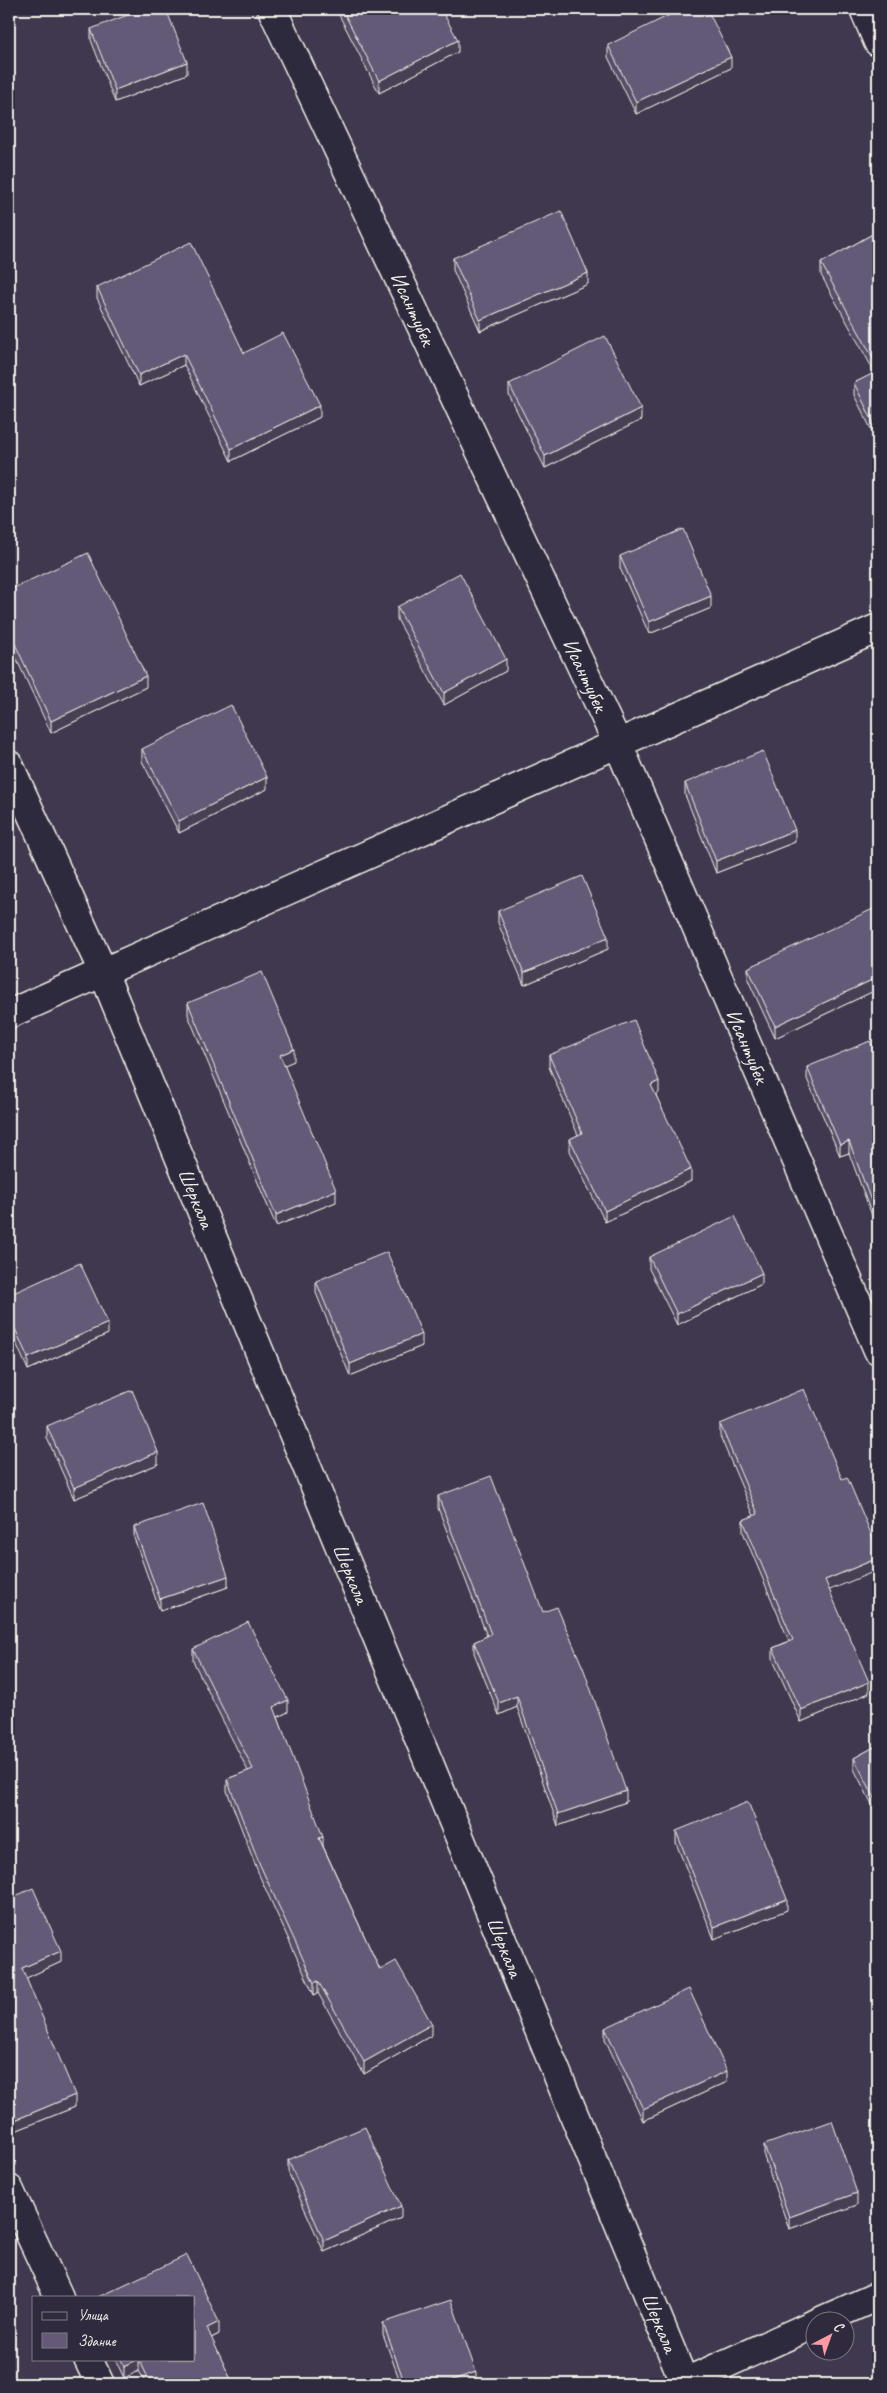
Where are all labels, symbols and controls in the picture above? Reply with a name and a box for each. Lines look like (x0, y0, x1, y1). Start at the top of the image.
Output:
street label: Исантубек (385, 268, 442, 352)
street label: Исантубек (557, 634, 615, 718)
street label: Исантубек (720, 1005, 776, 1089)
street label: Шеркала (172, 1164, 221, 1234)
street label: Шеркала (327, 1540, 376, 1610)
street label: Шеркала (481, 1913, 530, 1983)
street label: Шеркала (636, 2289, 684, 2359)
legend (32, 2296, 195, 2360)
text: Улица (78, 2306, 109, 2325)
north arrow (804, 2310, 854, 2360)
text: С (830, 2318, 848, 2337)
text: Здание (78, 2332, 117, 2351)

